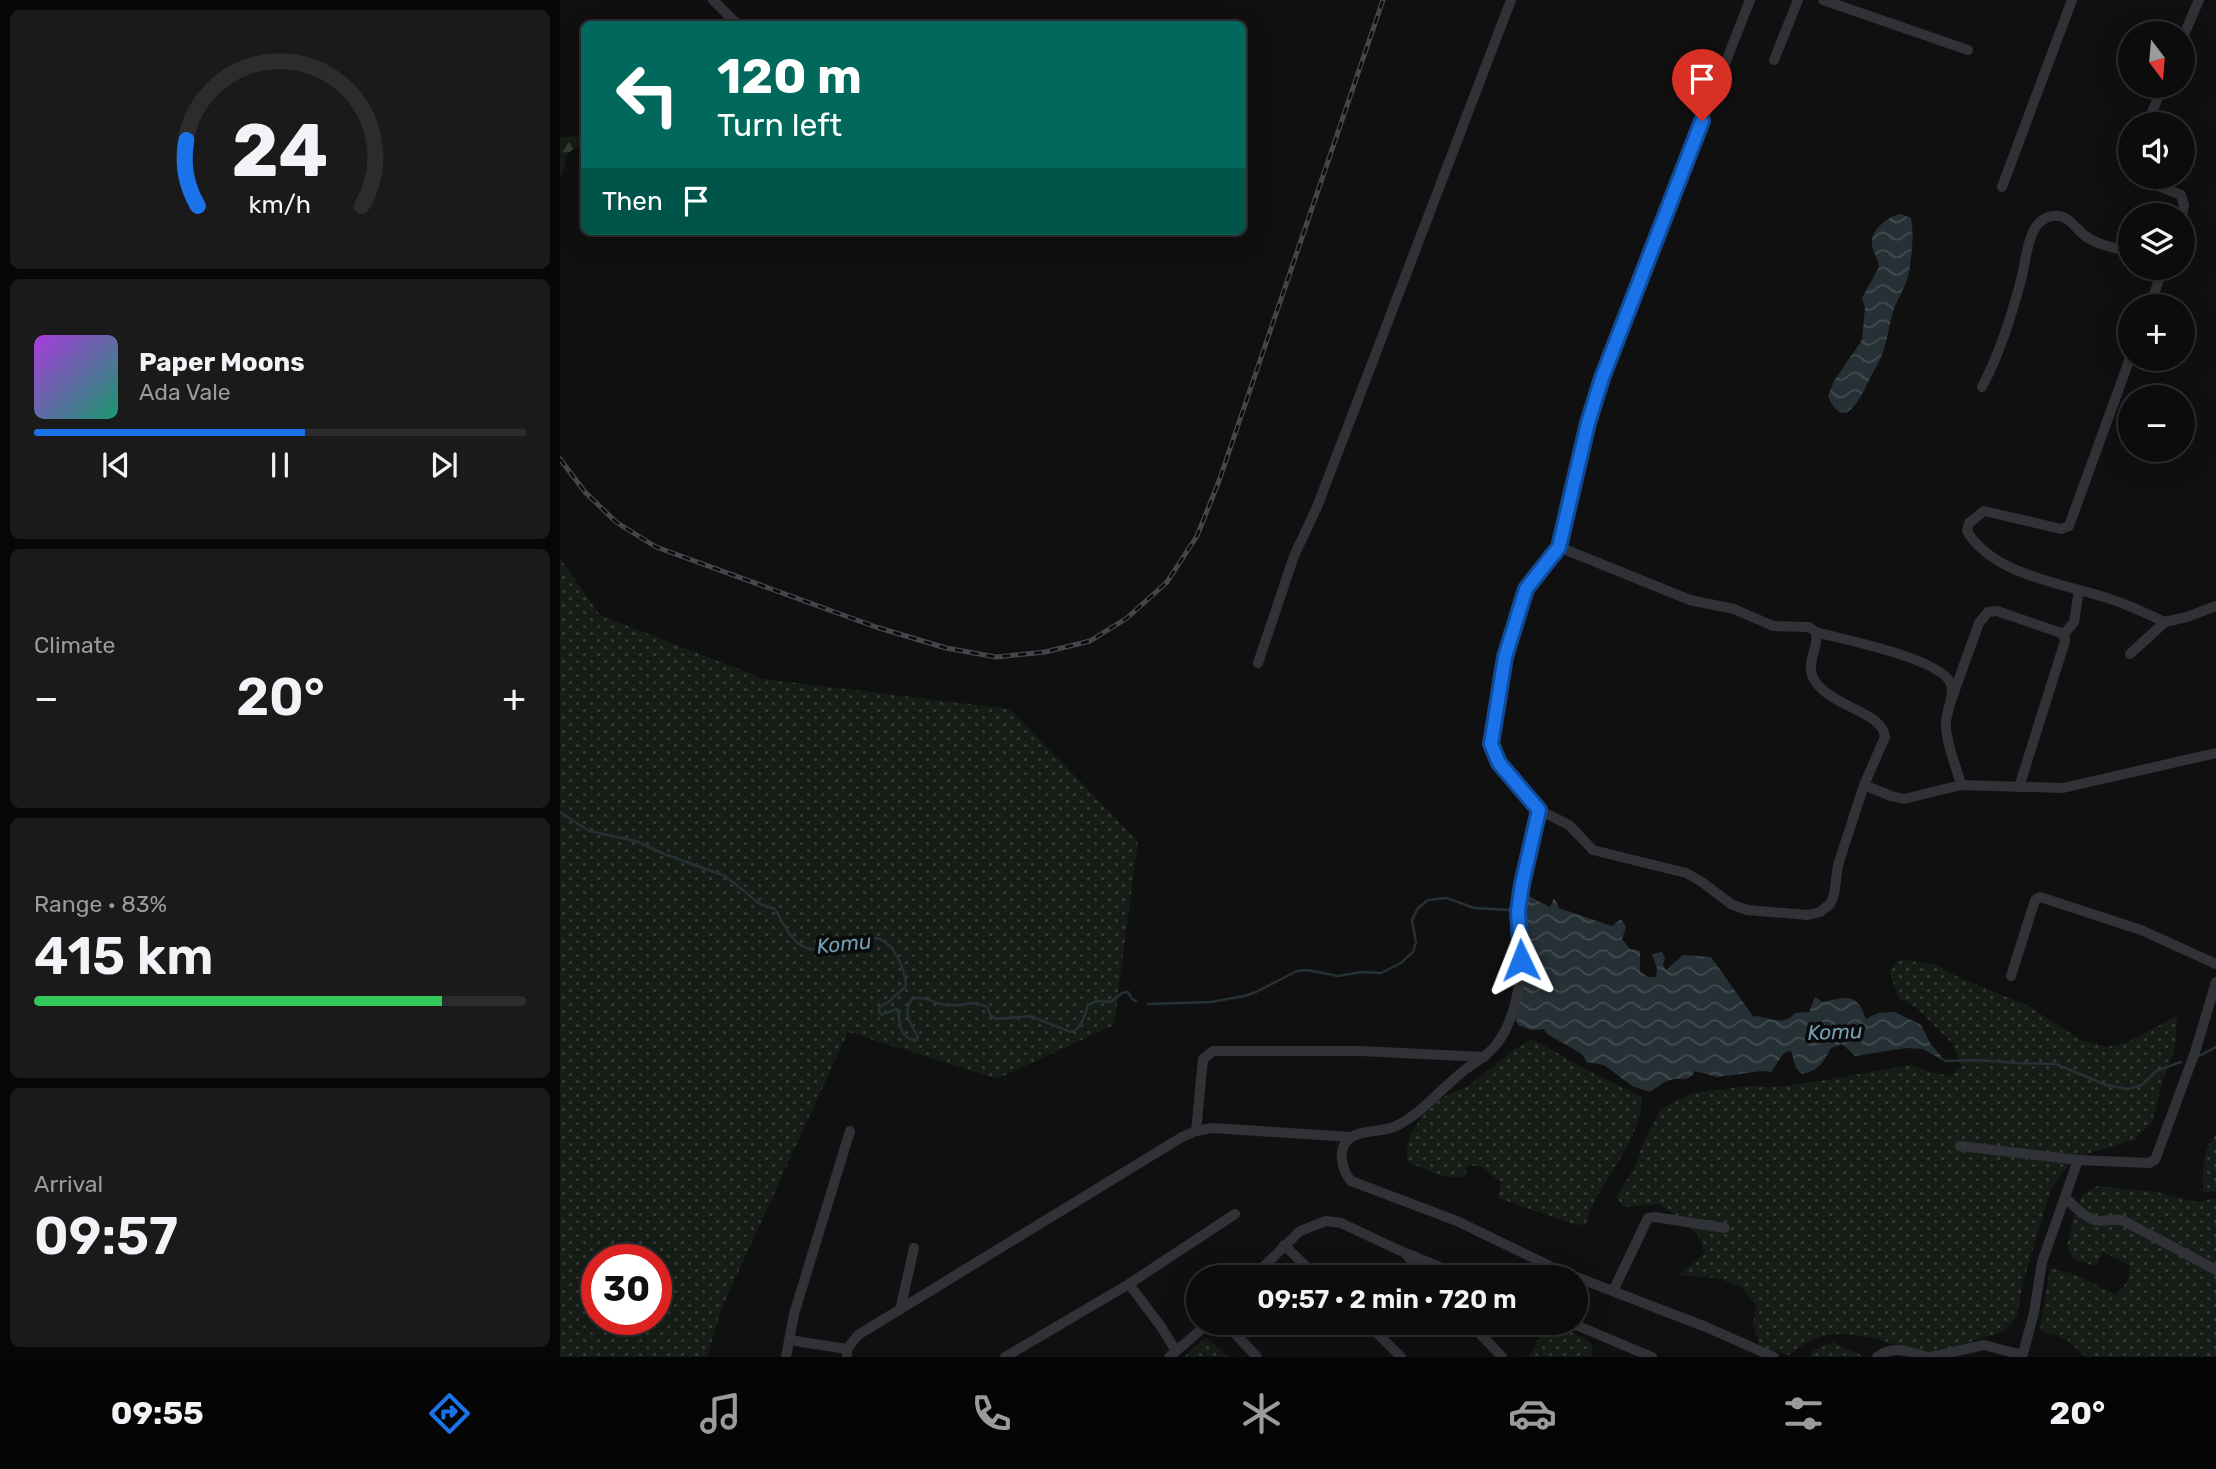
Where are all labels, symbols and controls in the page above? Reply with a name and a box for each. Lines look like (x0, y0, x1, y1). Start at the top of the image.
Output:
north arrow (2118, 21, 2194, 98)
map controls (2118, 21, 2195, 462)
text: 120 m (717, 47, 862, 105)
icon: left (602, 49, 693, 140)
pin (1672, 49, 1732, 121)
icon: arrive (1683, 60, 1721, 98)
text: Turn left (717, 106, 842, 144)
text: 24 (232, 108, 328, 194)
button: sound (2118, 112, 2195, 189)
icon: arrive (677, 182, 715, 220)
text: Then (602, 186, 663, 217)
text: km/h (249, 190, 311, 219)
button: layers (2118, 203, 2195, 280)
button: + (2118, 294, 2195, 371)
text: Paper Moons (139, 347, 305, 378)
text: Ada Vale (139, 378, 231, 406)
button: − (2118, 385, 2195, 462)
icon: previous (97, 446, 135, 484)
icon: pause (261, 446, 299, 484)
icon: next (425, 446, 463, 484)
text: Climate (34, 631, 115, 659)
text: 20° (236, 666, 325, 728)
text: − (34, 675, 59, 721)
text: + (502, 675, 526, 721)
text: Range · 83% (34, 890, 167, 918)
position arrow (1484, 923, 1558, 997)
text: 415 km (34, 925, 213, 987)
water label: Komu (815, 928, 873, 959)
water label: Komu (1807, 1018, 1863, 1045)
text: Arrival (34, 1170, 103, 1198)
text: 09:57 (34, 1205, 178, 1267)
speed limit sign: 30 (581, 1244, 672, 1335)
text: 09:57 · 2 min · 720 m (1257, 1284, 1517, 1315)
icon: directions (425, 1389, 474, 1438)
icon: music (696, 1389, 745, 1438)
icon: phone (967, 1389, 1016, 1438)
icon: climate (1237, 1389, 1286, 1438)
icon: car (1508, 1389, 1557, 1438)
icon: filters (1779, 1389, 1828, 1438)
text: 09:55 (111, 1394, 204, 1432)
text: 20° (2049, 1394, 2105, 1432)

